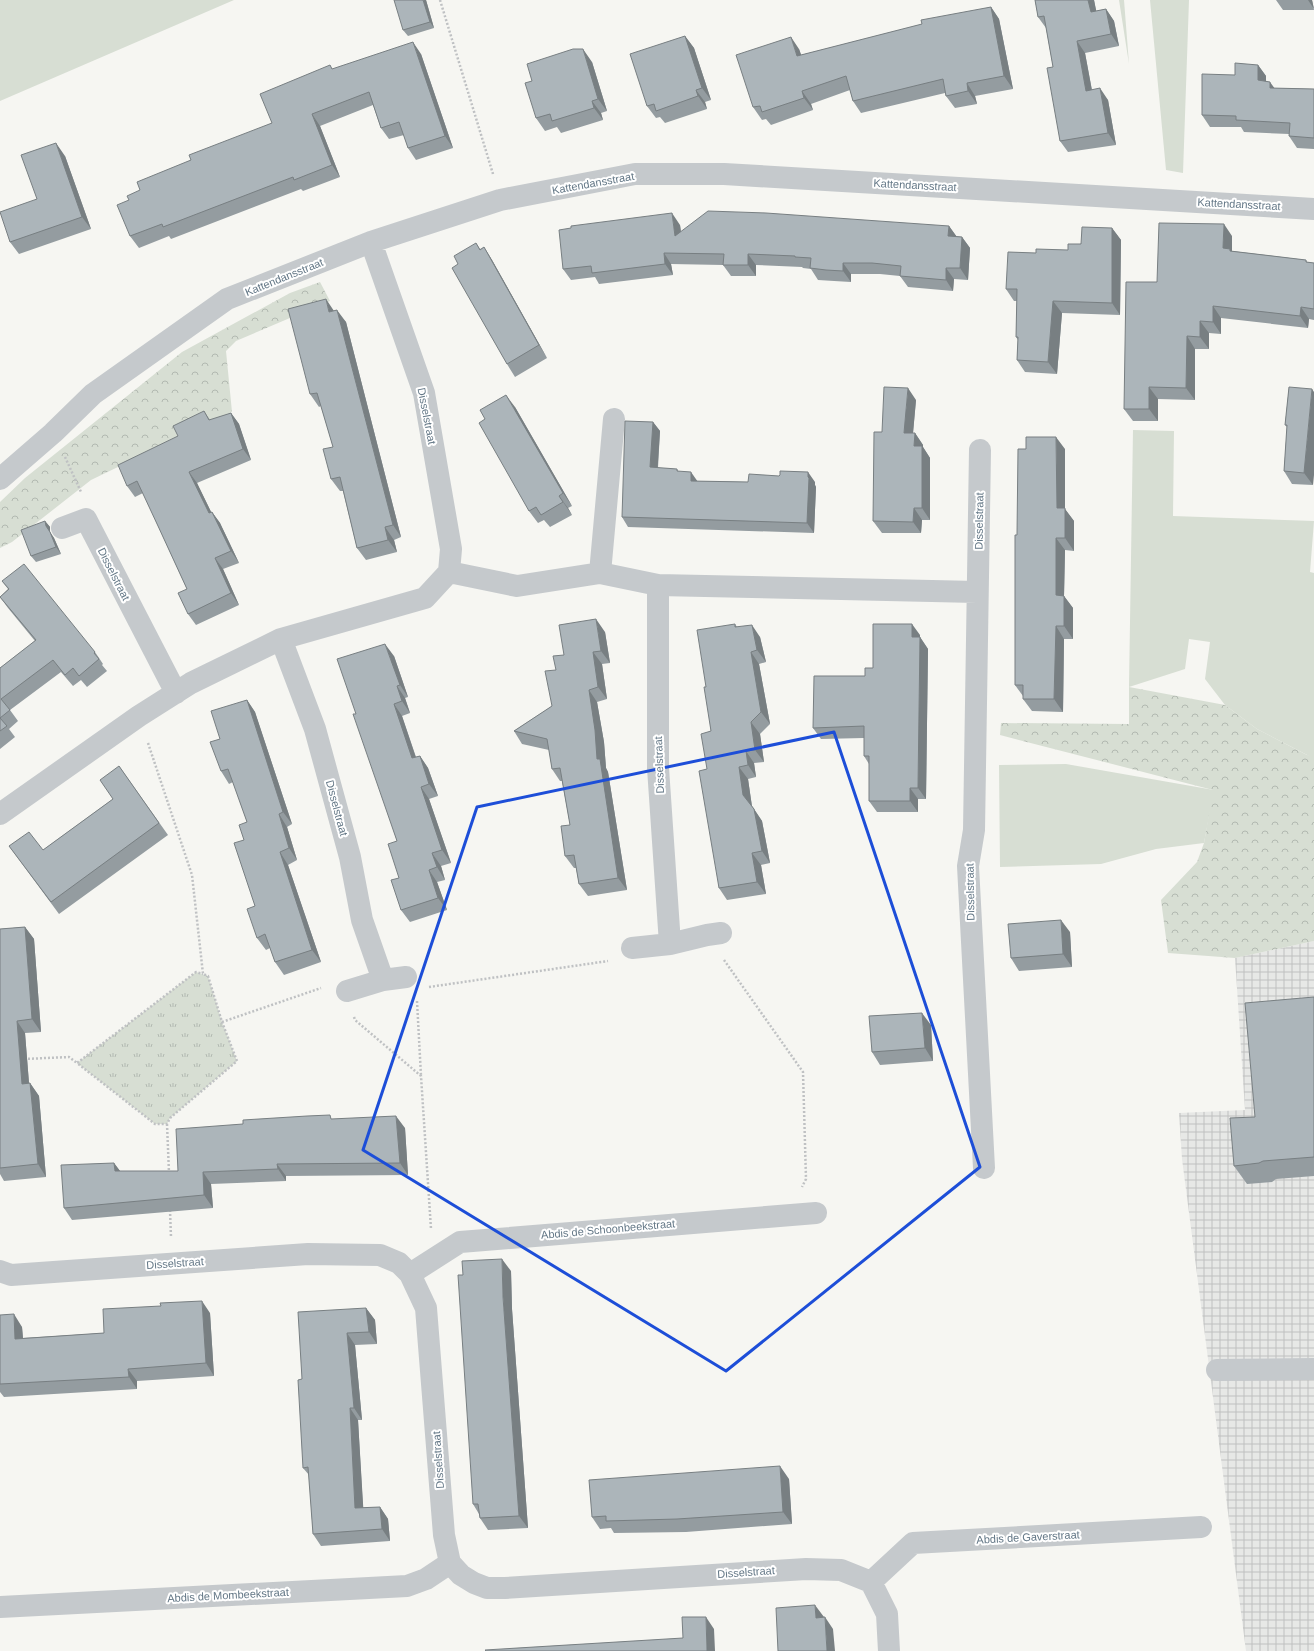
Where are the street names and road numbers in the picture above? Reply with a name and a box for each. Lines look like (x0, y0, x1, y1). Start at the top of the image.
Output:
street label: Kattendansstraat (551, 170, 635, 196)
street label: Kattendansstraat (873, 177, 957, 193)
street label: Kattendansstraat (1197, 196, 1281, 212)
street label: Kattendansstraat (243, 256, 325, 298)
street label: Disselstraat (416, 387, 438, 445)
street label: Disselstraat (972, 492, 986, 550)
street label: Disselstraat (96, 546, 132, 602)
street label: Disselstraat (652, 736, 666, 794)
street label: Disselstraat (324, 779, 350, 837)
street label: Disselstraat (963, 863, 977, 921)
street label: Abdis de Schoonbeekstraat (540, 1217, 676, 1241)
street label: Disselstraat (146, 1255, 204, 1271)
street label: Disselstraat (430, 1431, 446, 1489)
street label: Abdis de Gaverstraat (976, 1528, 1080, 1546)
street label: Disselstraat (717, 1564, 775, 1580)
street label: Abdis de Mombeekstraat (167, 1586, 289, 1604)

